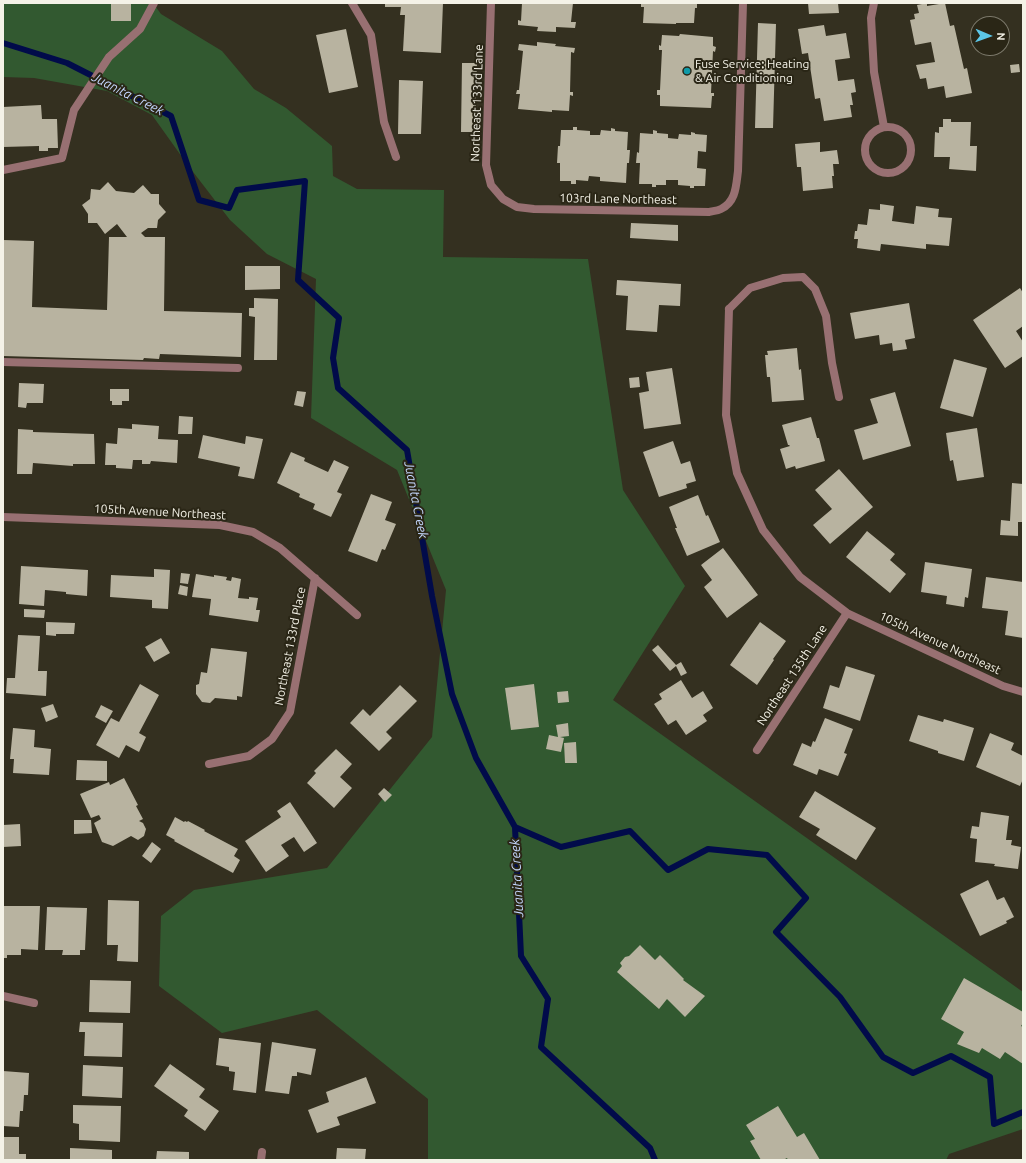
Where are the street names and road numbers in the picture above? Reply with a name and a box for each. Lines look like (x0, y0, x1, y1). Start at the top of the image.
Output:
street label: Northeast 133rd Lane (468, 44, 486, 162)
street label: 103rd Lane Northeast (559, 191, 677, 207)
street label: 105th Avenue Northeast (94, 501, 226, 523)
street label: Northeast 133rd Place (271, 586, 309, 706)
street label: 105th Avenue Northeast (877, 609, 1003, 677)
street label: Northeast 135th Lane (754, 622, 830, 728)

